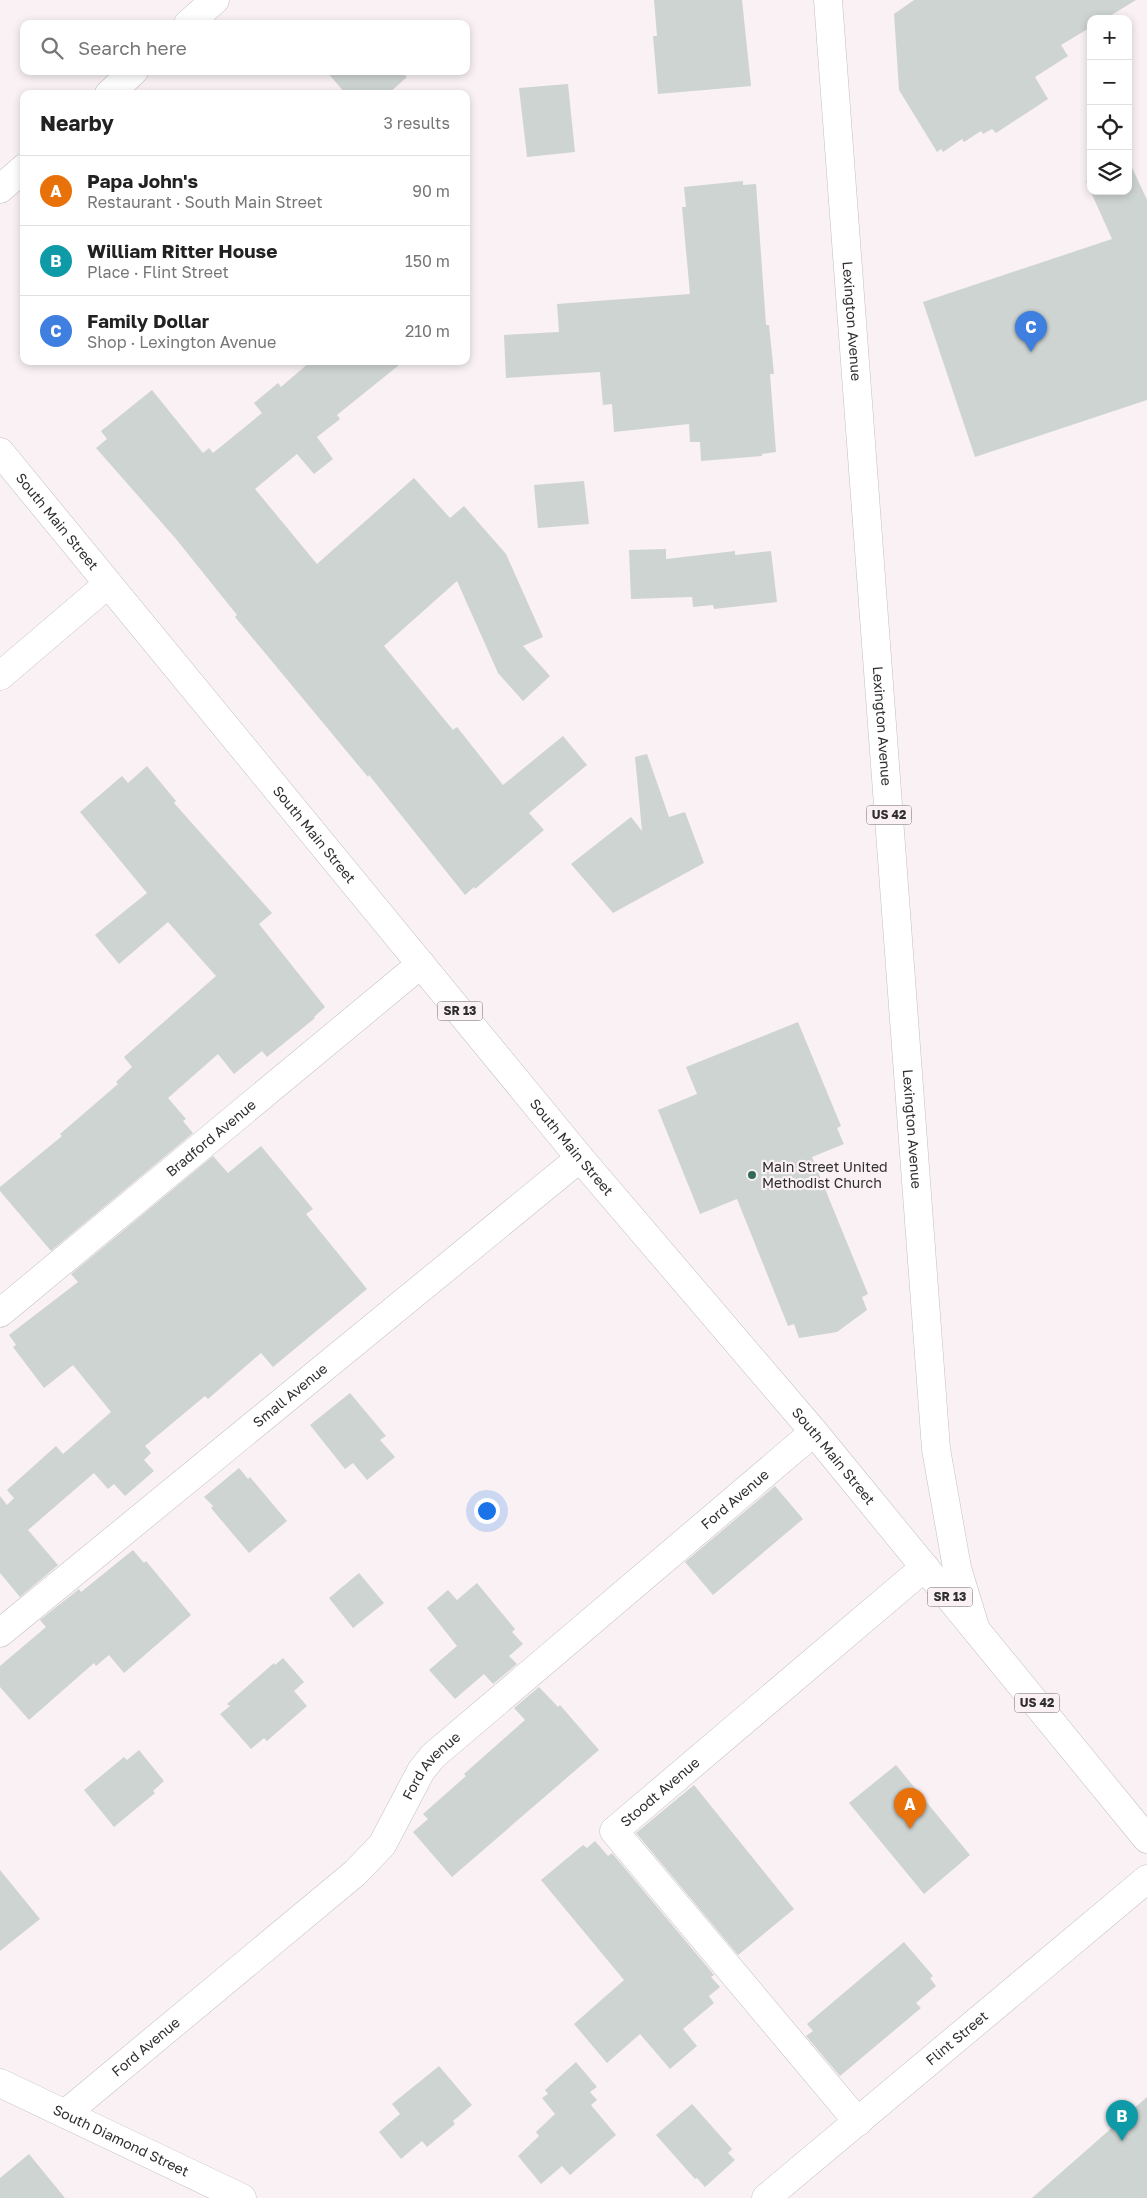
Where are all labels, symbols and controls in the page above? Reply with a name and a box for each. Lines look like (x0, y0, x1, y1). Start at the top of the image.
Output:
map controls (1087, 15, 1132, 195)
button: + (1087, 15, 1132, 60)
search box (20, 20, 470, 75)
icon: search (38, 34, 66, 62)
text: Search here (78, 36, 187, 59)
button: − (1087, 60, 1132, 105)
button: locate (1087, 105, 1132, 150)
text: Nearby (40, 110, 114, 136)
text: 3 results (383, 113, 450, 133)
button: layers (1087, 150, 1132, 195)
text: Papa John's (87, 169, 198, 192)
text: A (50, 181, 62, 201)
text: 90 m (412, 181, 450, 201)
text: Restaurant · South Main Street (87, 192, 323, 212)
text: William Ritter House (87, 239, 277, 262)
text: B (50, 251, 62, 271)
text: 150 m (405, 251, 450, 271)
street label: Lexington Avenue (839, 261, 865, 382)
text: Place · Flint Street (87, 262, 229, 282)
text: Family Dollar (87, 309, 209, 332)
pin: C (1015, 311, 1047, 352)
text: C (50, 321, 62, 341)
text: 210 m (405, 321, 450, 341)
text: Shop · Lexington Avenue (87, 332, 276, 352)
street label: South Main Street (13, 469, 102, 573)
street label: Lexington Avenue (870, 665, 896, 786)
street label: South Main Street (270, 782, 360, 886)
road number: US 42 (866, 806, 912, 824)
road number: SR 13 (438, 1001, 482, 1020)
street label: Lexington Avenue (900, 1068, 926, 1189)
street label: South Main Street (527, 1095, 617, 1199)
street label: Bradford Avenue (162, 1096, 259, 1180)
place label: Main Street United Methodist Church (762, 1158, 888, 1191)
marker: Main Street United Methodist Church (746, 1169, 758, 1181)
street label: Small Avenue (249, 1360, 330, 1430)
street label: South Main Street (789, 1404, 879, 1508)
street label: Ford Avenue (697, 1465, 772, 1532)
your location (474, 1498, 500, 1524)
road number: SR 13 (928, 1588, 972, 1606)
road number: US 42 (1014, 1694, 1060, 1712)
street label: Ford Avenue (398, 1728, 463, 1802)
street label: Stoodt Avenue (617, 1753, 703, 1830)
pin: A (894, 1788, 926, 1829)
street label: Flint Street (922, 2007, 991, 2069)
street label: Ford Avenue (108, 2013, 183, 2080)
pin: B (1106, 2100, 1138, 2141)
street label: South Diamond Street (51, 2101, 192, 2180)

